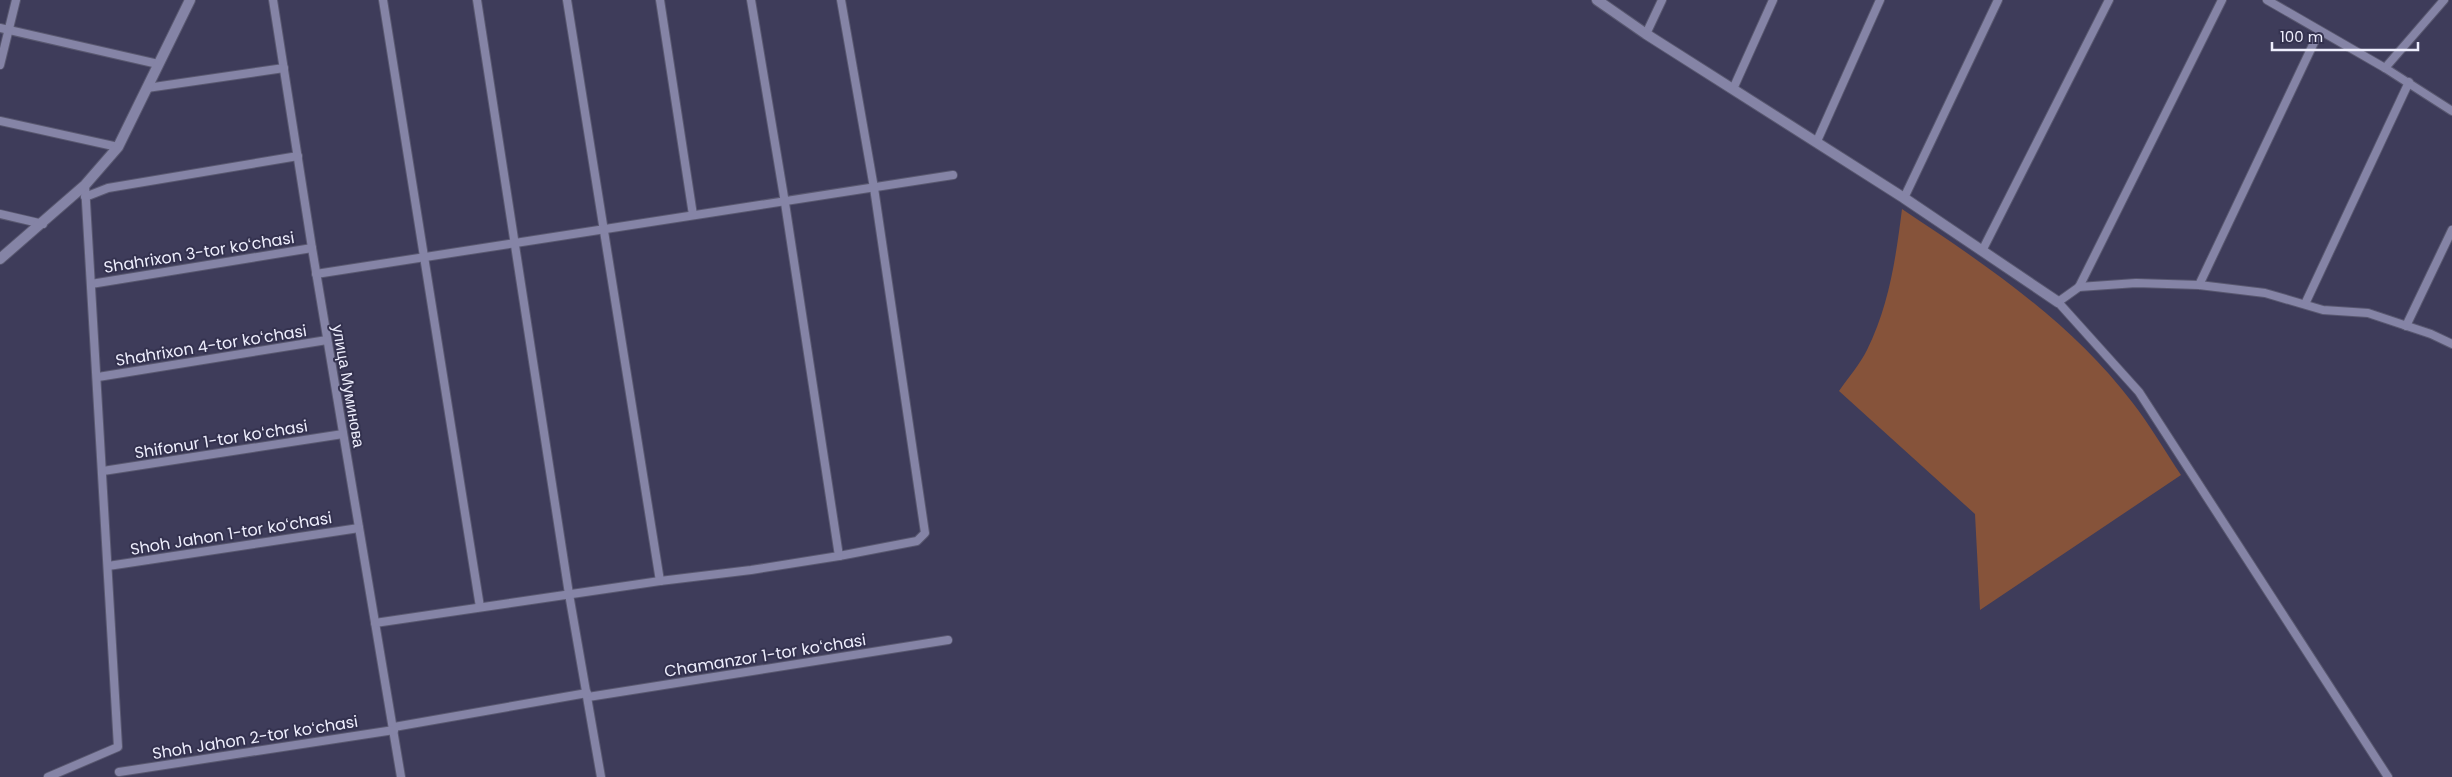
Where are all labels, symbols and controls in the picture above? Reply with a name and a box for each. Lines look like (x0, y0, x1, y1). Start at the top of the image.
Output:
scale bar (2272, 20, 2418, 52)
text: 100 m (2280, 26, 2323, 47)
street label: Shahrixon 3-tor koʻchasi (102, 226, 296, 279)
street label: Shahrixon 4-tor koʻchasi (114, 319, 308, 372)
street label: улица Муминова (326, 323, 371, 449)
street label: Shifonur 1-tor koʻchasi (133, 414, 309, 465)
street label: Shoh Jahon 1-tor koʻchasi (129, 506, 334, 561)
street label: Chamanzor 1-tor koʻchasi (663, 628, 868, 683)
street label: Shoh Jahon 2-tor koʻchasi (151, 710, 360, 765)

